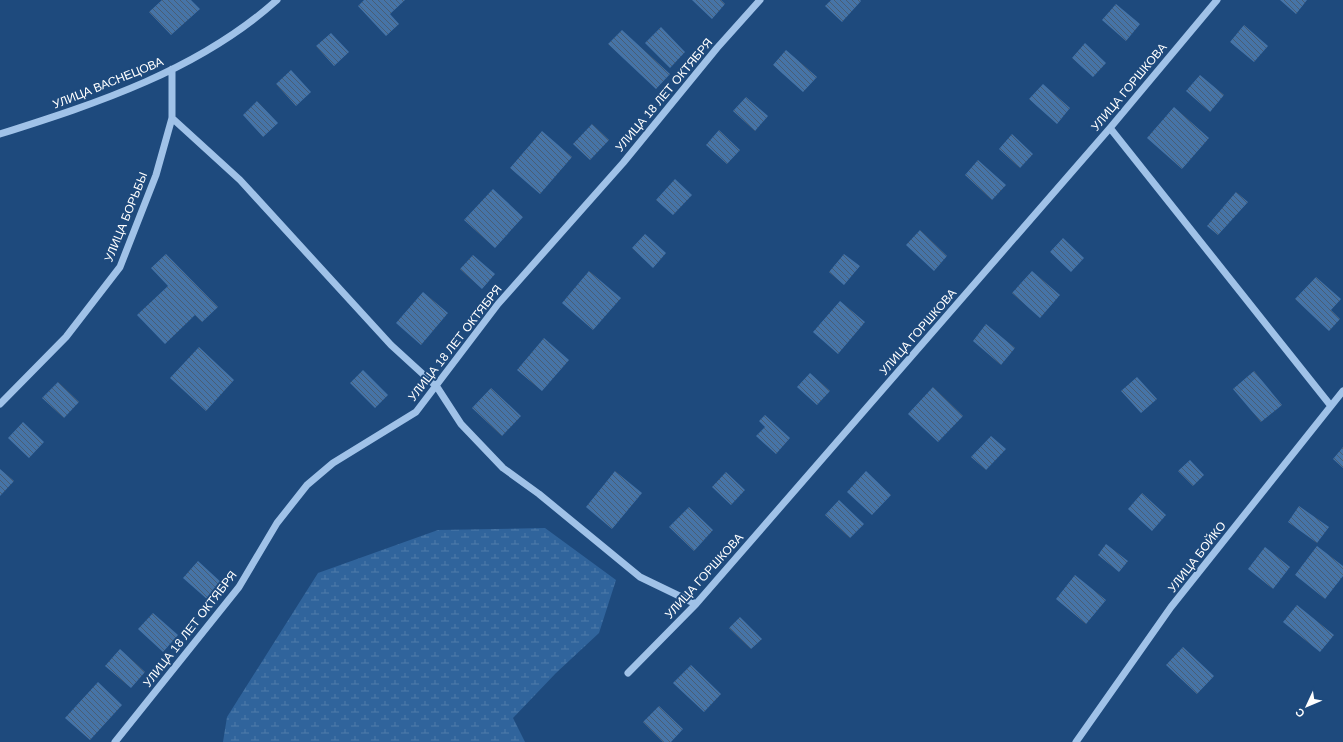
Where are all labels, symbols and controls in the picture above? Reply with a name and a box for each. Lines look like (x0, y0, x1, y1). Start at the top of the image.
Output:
street label: УЛИЦА 18 ЛЕТ ОКТЯБРЯ (613, 36, 715, 154)
street label: УЛИЦА ГОРШКОВА (1088, 40, 1170, 134)
street label: УЛИЦА ВАСНЕЦОВА (51, 54, 165, 112)
street label: УЛИЦА БОРЬБЫ (102, 170, 150, 264)
street label: УЛИЦА 18 ЛЕТ ОКТЯБРЯ (405, 282, 505, 404)
street label: УЛИЦА ГОРШКОВА (877, 286, 959, 378)
street label: УЛИЦА БОЙКО (1164, 518, 1229, 595)
street label: УЛИЦА ГОРШКОВА (662, 530, 746, 622)
street label: УЛИЦА 18 ЛЕТ ОКТЯБРЯ (140, 568, 240, 690)
north arrow (1287, 686, 1327, 726)
text: С (1293, 706, 1307, 720)

